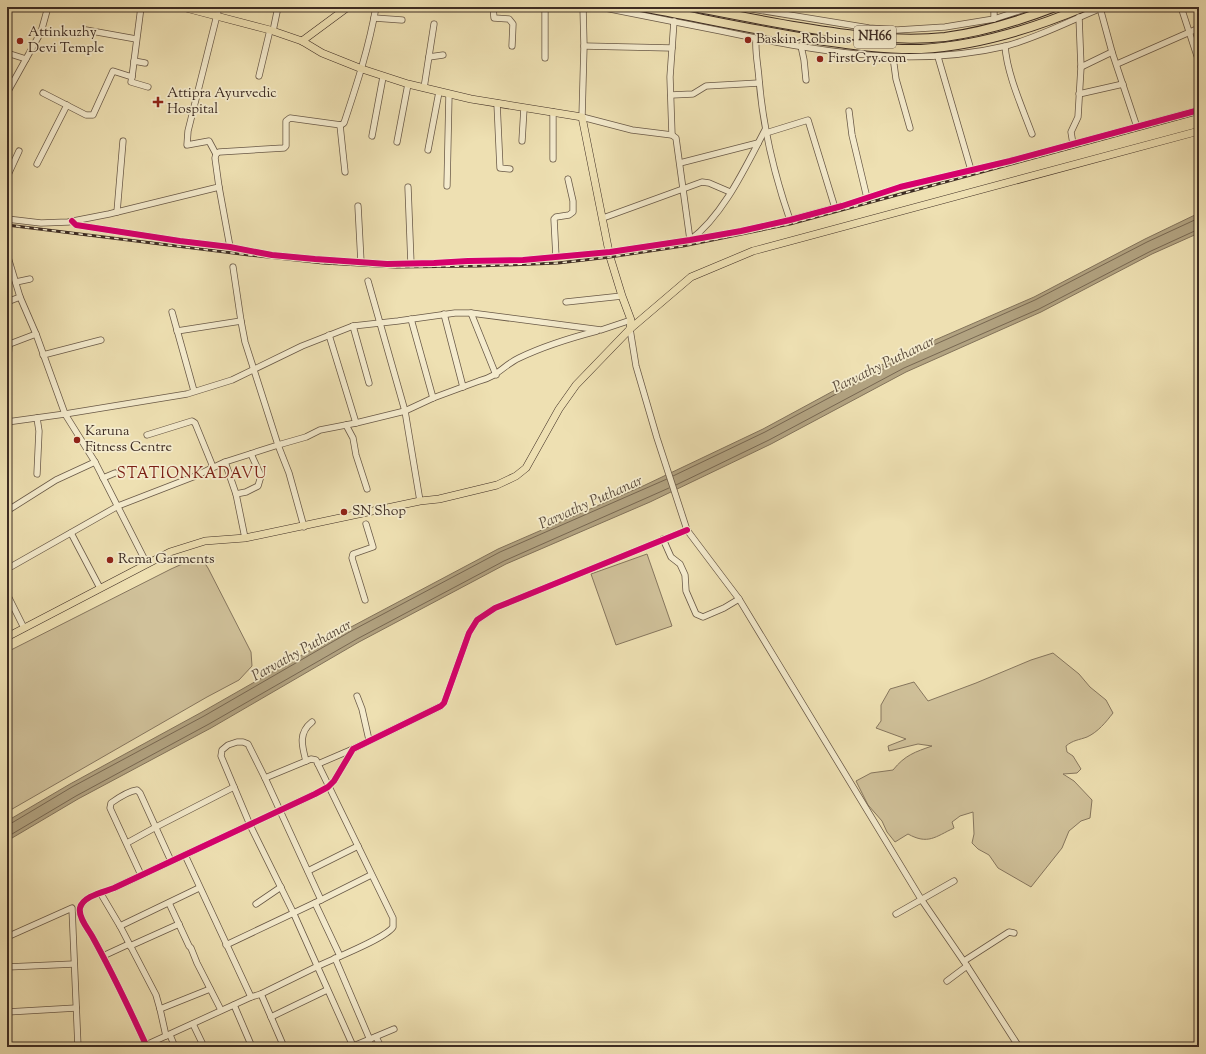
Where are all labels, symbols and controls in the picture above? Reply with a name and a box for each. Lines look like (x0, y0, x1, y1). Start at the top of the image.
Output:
place label: Attinkuzhy Devi Temple (28, 23, 104, 59)
road number: NH66 (854, 26, 896, 48)
place label: Baskin-Robbins (756, 30, 851, 50)
marker: Baskin-Robbins (743, 35, 753, 45)
marker: Attinkuzhy Devi Temple (15, 36, 25, 46)
place label: FirstCry.com (828, 49, 907, 69)
marker: FirstCry.com (815, 54, 825, 64)
place label: Attipra Ayurvedic Hospital (167, 84, 277, 120)
marker: Attipra Ayurvedic Hospital (152, 96, 164, 108)
water label: Parvathy Puthanar (829, 331, 939, 399)
place label: Karuna Fitness Centre (85, 422, 172, 458)
marker: Karuna Fitness Centre (72, 435, 82, 445)
district label: STATIONKADAVU (117, 464, 267, 485)
water label: Parvathy Puthanar (536, 470, 647, 535)
place label: SN Shop (352, 502, 406, 522)
marker: SN Shop (339, 507, 349, 517)
place label: Rema Garments (118, 550, 215, 570)
marker: Rema Garments (105, 555, 115, 565)
water label: Parvathy Puthanar (248, 615, 356, 687)

